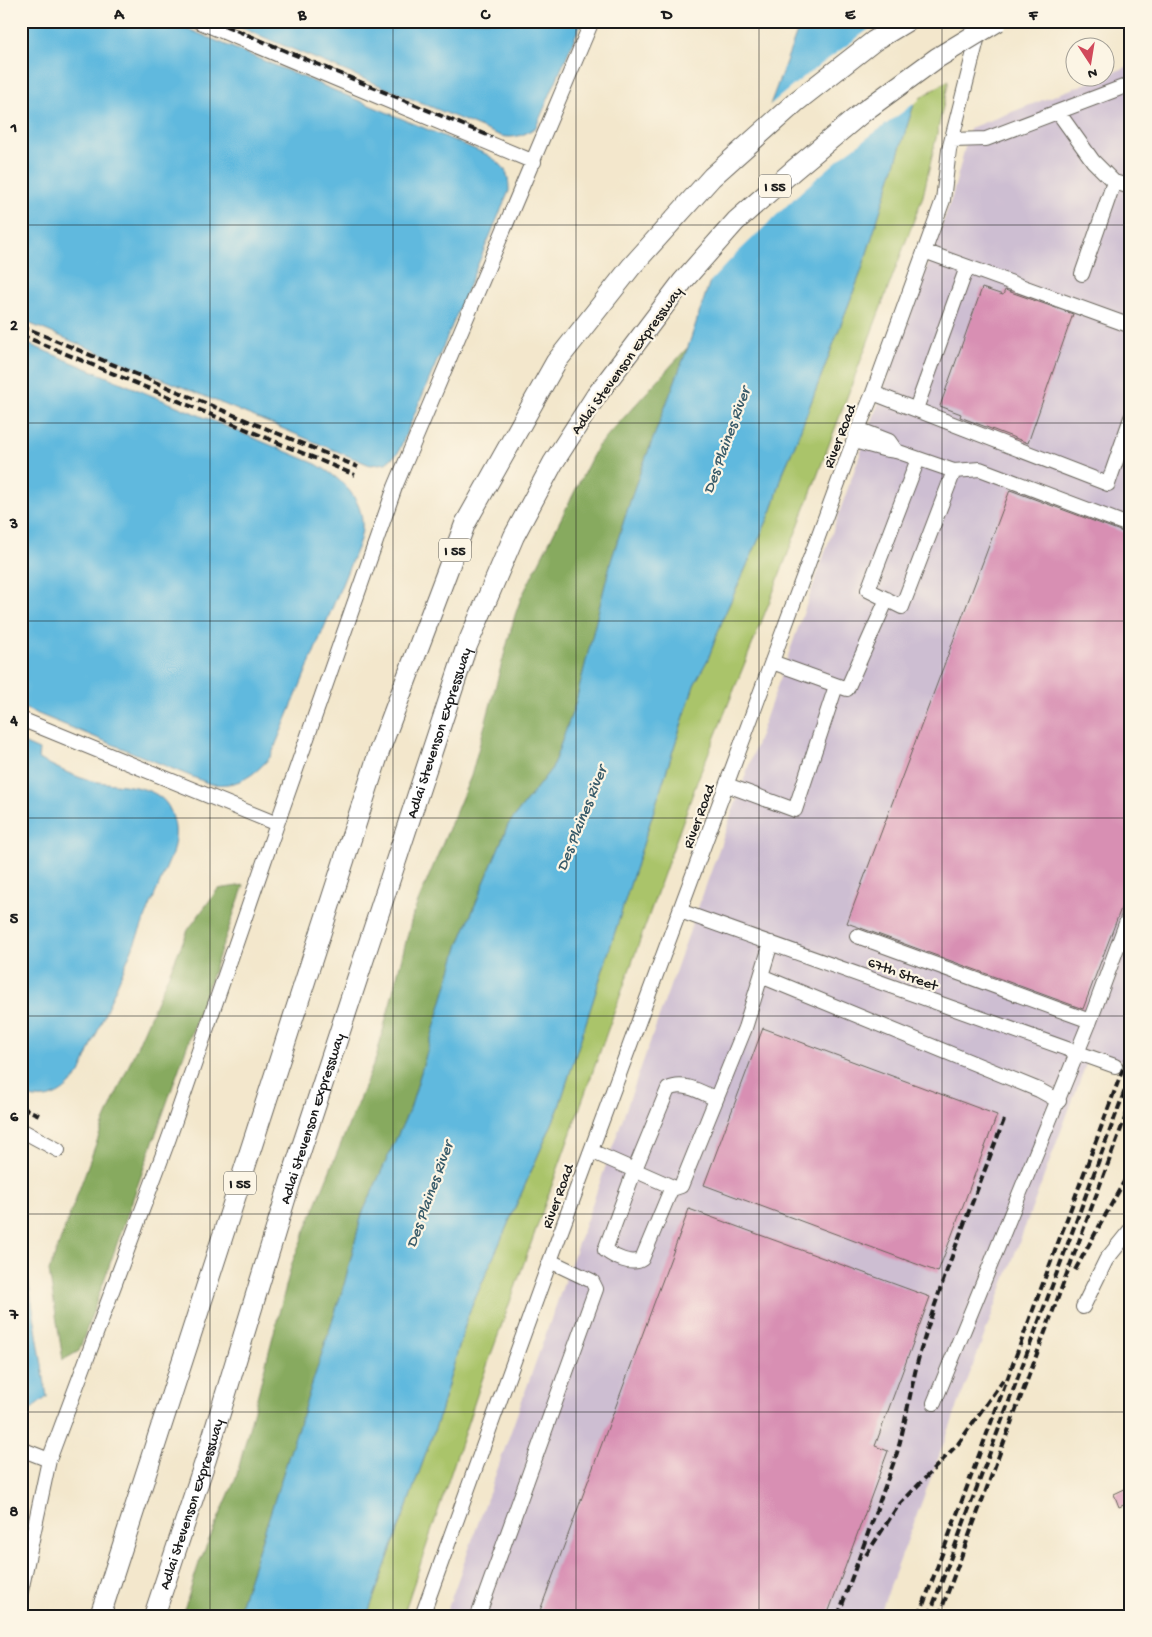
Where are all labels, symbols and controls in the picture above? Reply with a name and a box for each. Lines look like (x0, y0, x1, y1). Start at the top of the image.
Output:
text: A (113, 7, 125, 26)
text: B (297, 7, 307, 26)
text: C (480, 7, 491, 26)
text: D (660, 7, 673, 26)
text: E (845, 7, 856, 26)
text: F (1028, 7, 1039, 26)
north arrow (1064, 38, 1114, 88)
text: N (1086, 63, 1098, 82)
text: 1 (10, 120, 17, 139)
road number: I 55 (759, 175, 791, 198)
street label: Adlai Stevenson Expressway (568, 283, 688, 439)
text: 2 (10, 318, 18, 337)
water label: Des Plaines River (700, 382, 757, 497)
street label: River Road (820, 401, 862, 471)
text: 3 (9, 516, 18, 535)
road number: I 55 (439, 538, 471, 562)
street label: Adlai Stevenson Expressway (404, 645, 477, 821)
text: 4 (9, 713, 18, 732)
water label: Des Plaines River (554, 761, 614, 875)
street label: River Road (680, 781, 720, 851)
text: 5 (10, 911, 19, 930)
street label: 67th Street (865, 954, 942, 996)
street label: Adlai Stevenson Expressway (277, 1031, 350, 1206)
text: 6 (10, 1109, 19, 1128)
water label: Des Plaines River (403, 1136, 460, 1251)
street label: River Road (539, 1161, 579, 1231)
road number: I 55 (224, 1172, 256, 1194)
text: 7 (9, 1307, 19, 1326)
street label: Adlai Stevenson Expressway (156, 1416, 229, 1592)
text: 8 (10, 1504, 19, 1523)

